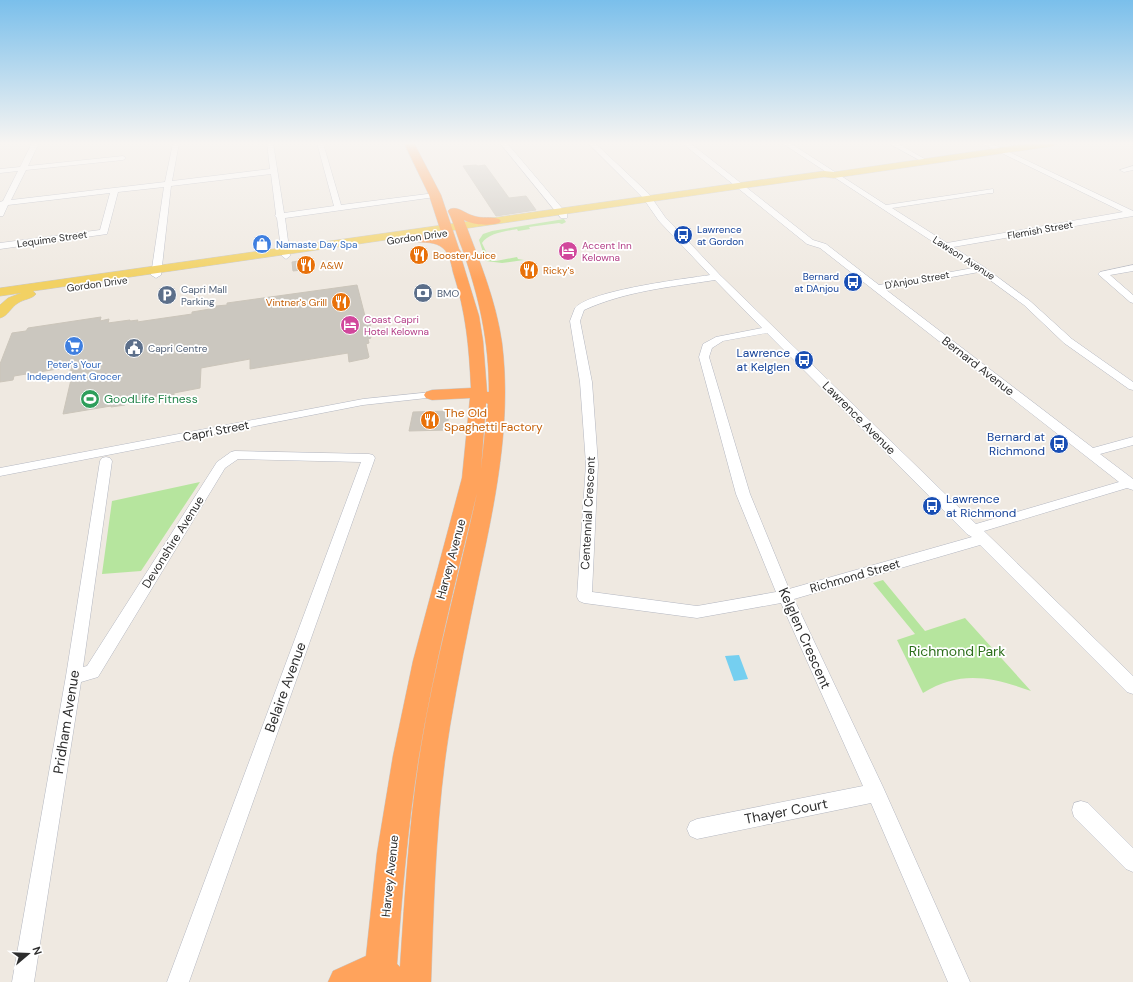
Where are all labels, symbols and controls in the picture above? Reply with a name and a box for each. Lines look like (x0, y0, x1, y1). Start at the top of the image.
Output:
street label: Flemish Street (1006, 218, 1074, 242)
place label: Lawrence at Gordon (697, 223, 744, 248)
bus stop icon: Lawrence at Gordon (672, 224, 694, 246)
street label: Gordon Drive (386, 226, 449, 248)
street label: Lequime Street (16, 228, 88, 250)
shop icon: Namaste Day Spa (251, 233, 273, 255)
street label: Lawson Avenue (930, 233, 998, 283)
place label: Namaste Day Spa (276, 238, 358, 251)
place label: Accent Inn Kelowna (582, 239, 632, 264)
hotel icon: Accent Inn Kelowna (557, 240, 579, 262)
restaurant icon: Booster Juice (408, 244, 430, 266)
place label: Booster Juice (433, 249, 496, 262)
restaurant icon: A&W (295, 254, 317, 276)
place label: A&W (320, 259, 344, 272)
restaurant icon: Ricky's (518, 259, 540, 281)
place label: Ricky's (543, 264, 574, 277)
street label: D'Anjou Street (884, 268, 950, 292)
place label: Bernard at DAnjou (794, 270, 839, 295)
bus stop icon: Bernard at DAnjou (842, 271, 864, 293)
street label: Gordon Drive (66, 273, 129, 295)
bank icon: BMO (412, 282, 434, 304)
place label: Capri Mall Parking (181, 283, 227, 308)
parking icon: Capri Mall Parking (156, 284, 178, 306)
place label: BMO (437, 287, 459, 300)
restaurant icon: Vintner's Grill (330, 291, 352, 313)
place label: Vintner's Grill (266, 296, 327, 309)
place label: Coast Capri Hotel Kelowna (364, 313, 429, 338)
hotel icon: Coast Capri Hotel Kelowna (339, 314, 361, 336)
street label: Bernard Avenue (939, 333, 1018, 399)
supermarket icon: Peter's Your Independent Grocer (63, 335, 85, 357)
public building icon: Capri Centre (123, 337, 145, 359)
place label: Capri Centre (148, 342, 208, 355)
place label: Lawrence at Kelglen (737, 345, 790, 375)
bus stop icon: Lawrence at Kelglen (793, 349, 815, 371)
place label: Peter's Your Independent Grocer (27, 358, 121, 383)
street label: Lawrence Avenue (819, 378, 899, 458)
sports icon: GoodLife Fitness (79, 388, 101, 410)
place label: GoodLife Fitness (104, 391, 198, 407)
place label: The Old Spaghetti Factory (444, 405, 543, 435)
restaurant icon: The Old Spaghetti Factory (419, 409, 441, 431)
street label: Capri Street (182, 417, 251, 445)
place label: Bernard at Richmond (987, 429, 1045, 459)
bus stop icon: Bernard at Richmond (1048, 433, 1070, 455)
street label: Centennial Crescent (577, 456, 599, 570)
place label: Lawrence at Richmond (946, 491, 1016, 521)
street label: Devonshire Avenue (138, 493, 208, 591)
bus stop icon: Lawrence at Richmond (921, 495, 943, 517)
street label: Harvey Avenue (433, 517, 469, 601)
street label: Richmond Street (808, 555, 902, 597)
street label: Kelglen Crescent (775, 585, 835, 691)
street label: Belaire Avenue (260, 639, 310, 735)
park label: Richmond Park (909, 642, 1005, 660)
street label: Pridham Avenue (49, 669, 83, 775)
street label: Thayer Court (743, 794, 829, 828)
street label: Harvey Avenue (378, 834, 402, 918)
north arrow (8, 934, 48, 974)
text: N (30, 945, 45, 957)

